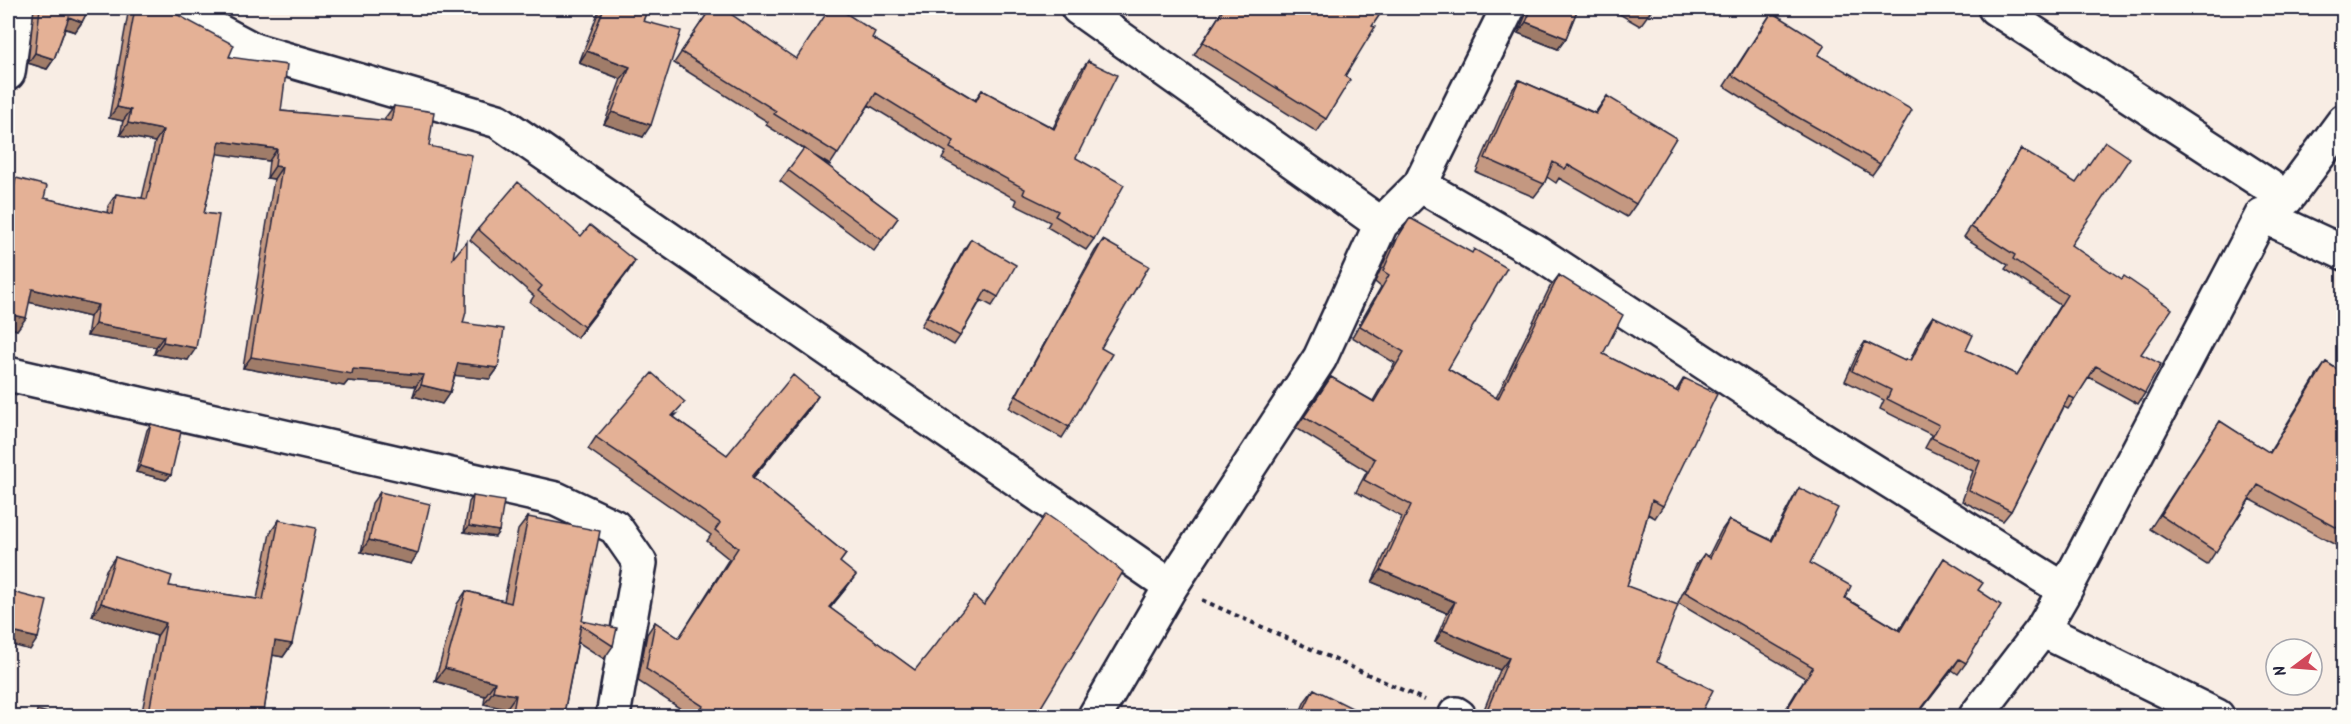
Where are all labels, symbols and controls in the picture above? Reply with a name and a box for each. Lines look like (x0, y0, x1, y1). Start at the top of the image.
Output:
north arrow (2264, 637, 2324, 697)
text: N (2268, 662, 2294, 679)

